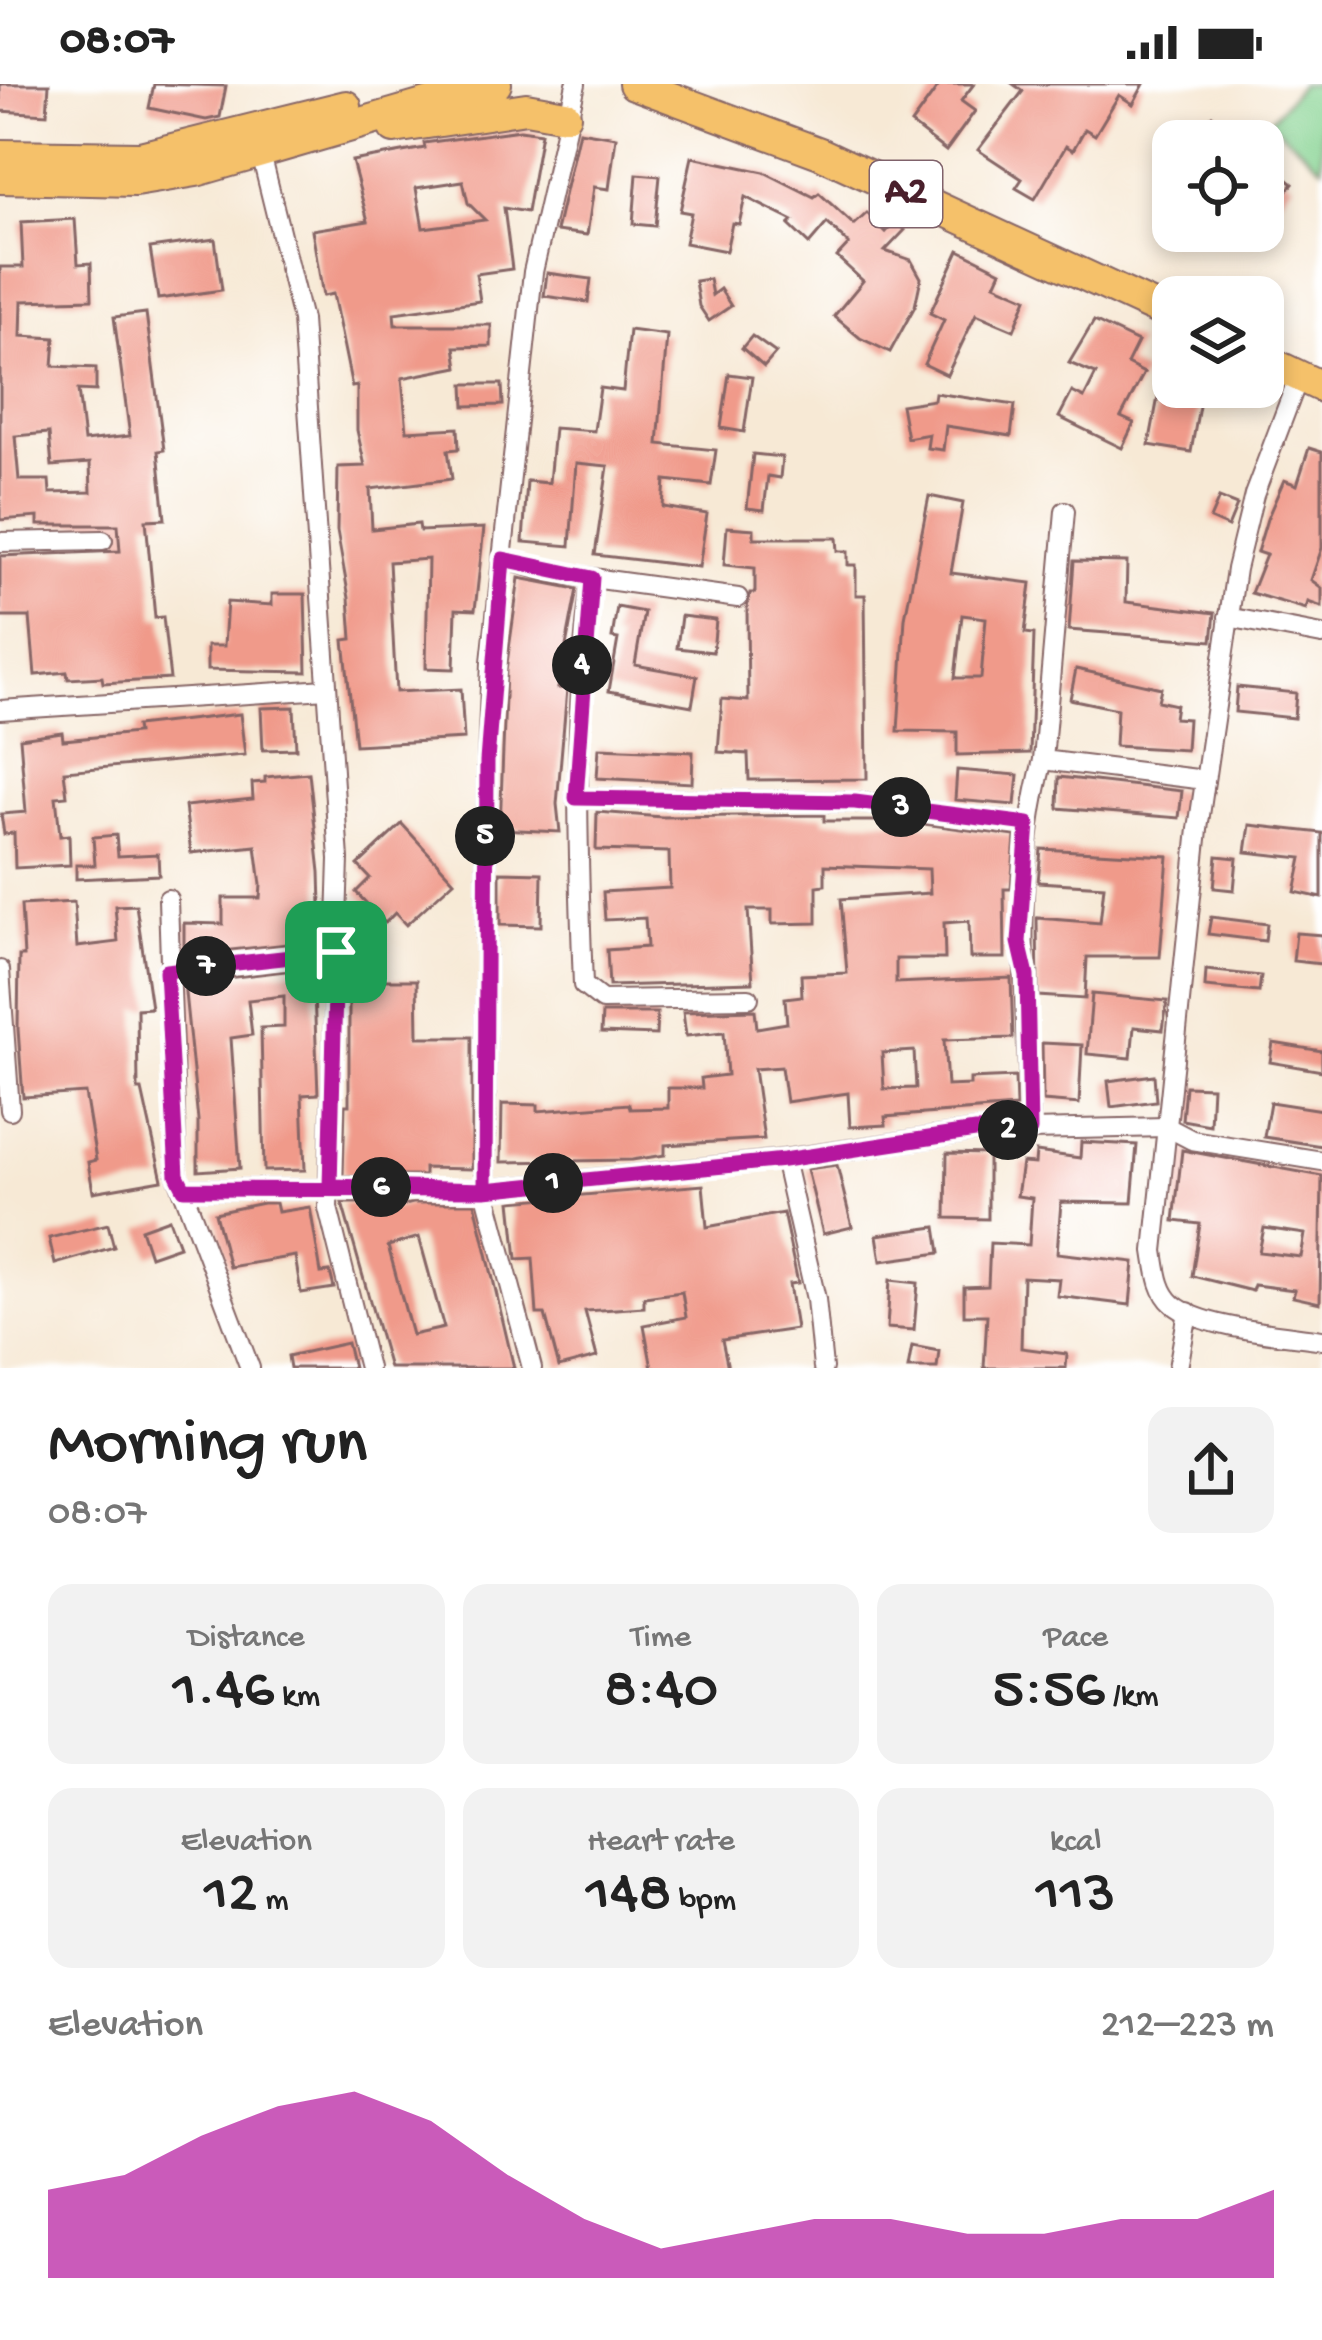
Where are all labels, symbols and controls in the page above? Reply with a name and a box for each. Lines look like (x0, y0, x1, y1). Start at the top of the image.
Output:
text: 08:07 (60, 16, 173, 69)
map controls (1152, 120, 1284, 408)
button: locate (1152, 120, 1284, 252)
road number: A2 (870, 161, 942, 227)
button: layers (1152, 276, 1284, 408)
pin: 4 (552, 635, 612, 695)
text: 4 (574, 646, 590, 684)
pin: 3 (871, 777, 931, 837)
text: 3 (892, 788, 910, 826)
pin: 5 (455, 806, 515, 866)
text: 5 (476, 817, 494, 855)
pin (285, 901, 387, 1003)
icon: arrive (303, 919, 369, 985)
pin: 7 (176, 936, 236, 996)
text: 7 (197, 947, 215, 985)
pin: 2 (978, 1100, 1038, 1160)
text: 2 (1000, 1111, 1016, 1149)
pin: 1 (523, 1153, 583, 1213)
pin: 6 (351, 1157, 411, 1217)
text: 1 (546, 1164, 560, 1202)
text: 6 (373, 1168, 389, 1206)
button: share (1148, 1407, 1274, 1533)
text: Morning run (48, 1408, 367, 1486)
text: 08:07 (48, 1492, 146, 1538)
text: Distance (188, 1620, 305, 1658)
text: Time (631, 1620, 691, 1658)
text: Pace (1043, 1620, 1108, 1658)
text: 1.46 (172, 1658, 274, 1728)
text: 8:40 (604, 1658, 718, 1728)
text: 5:56 (993, 1658, 1105, 1728)
text: km (274, 1679, 320, 1717)
text: /km (1105, 1679, 1159, 1717)
text: Elevation (181, 1824, 312, 1862)
text: Heart rate (587, 1824, 735, 1862)
text: kcal (1050, 1824, 1101, 1862)
text: 12 (204, 1862, 258, 1932)
text: 148 (586, 1862, 671, 1932)
text: 113 (1036, 1862, 1115, 1932)
text: m (258, 1883, 289, 1921)
text: bpm (671, 1883, 736, 1921)
text: Elevation (48, 2004, 203, 2050)
text: 212–223 m (1101, 2004, 1274, 2050)

